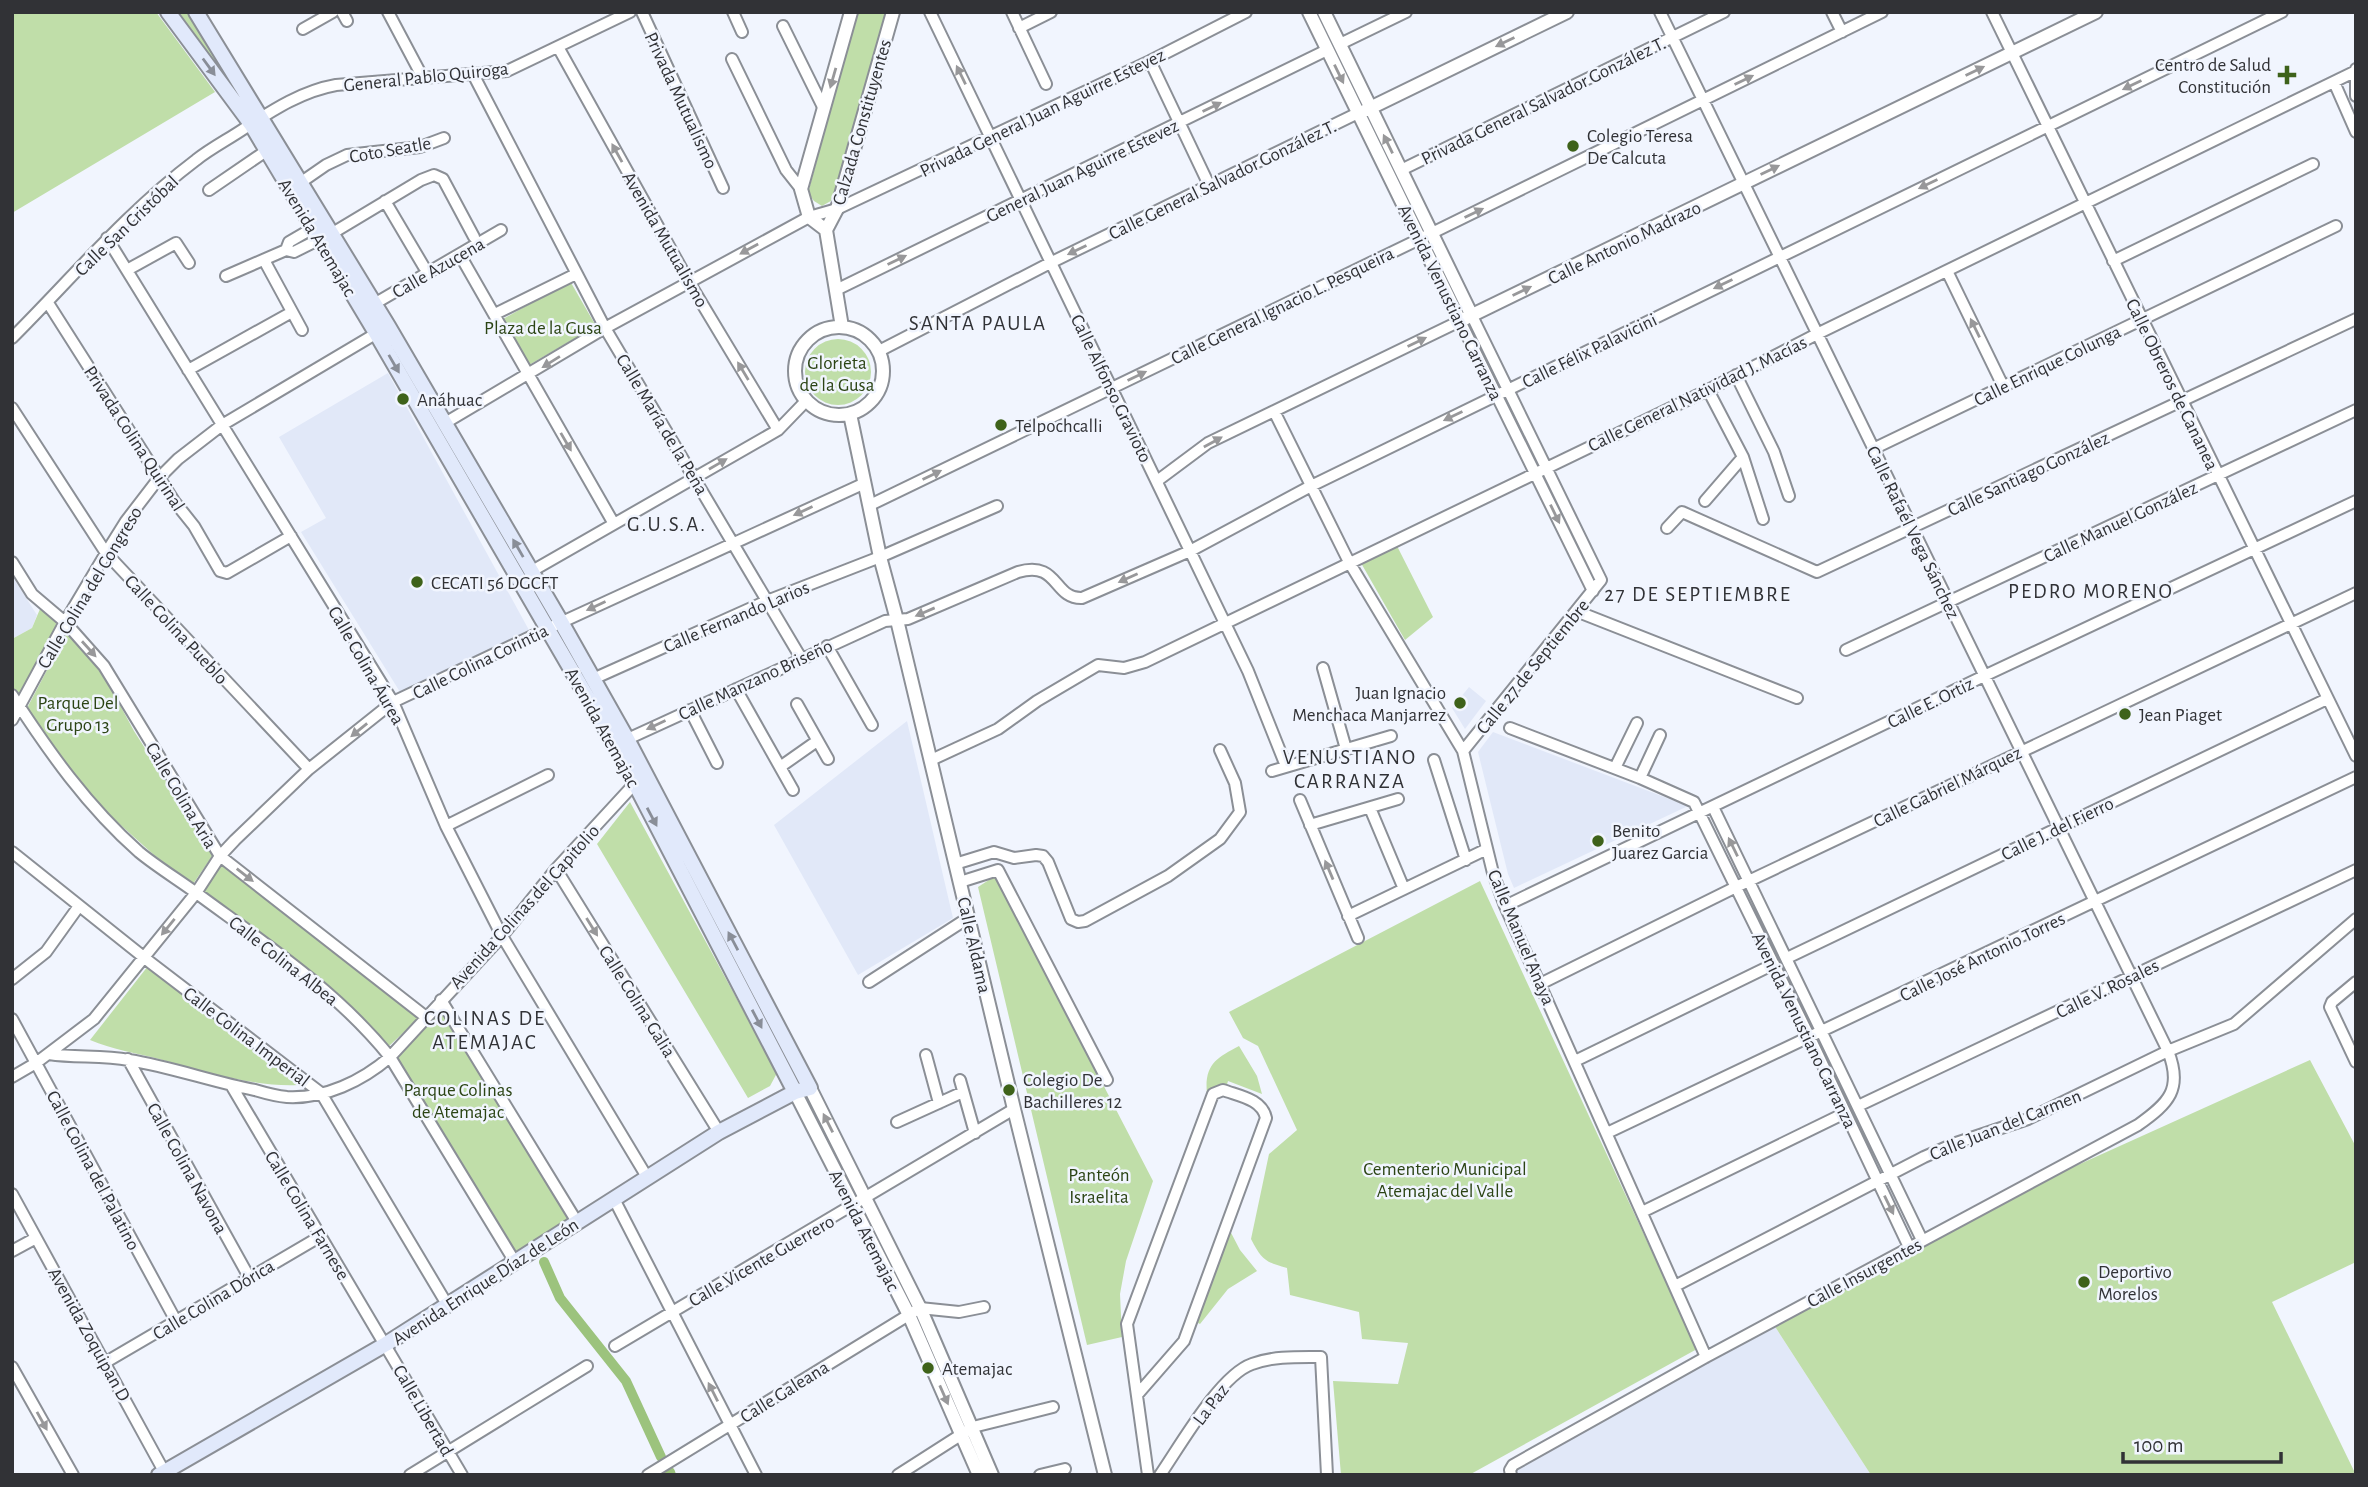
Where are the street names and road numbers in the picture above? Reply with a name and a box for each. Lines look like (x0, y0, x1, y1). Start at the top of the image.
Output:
street label: Privada Mutualismo (641, 29, 721, 172)
street label: Privada General Salvador González T. (1418, 34, 1669, 169)
street label: Calzada Constituyentes (830, 37, 895, 207)
street label: Privada General Juan Aguirre Estevez (916, 43, 1168, 181)
street label: General Pablo Quiroga (343, 59, 510, 96)
street label: General Juan Aguirre Estevez (982, 113, 1182, 227)
street label: Calle General Salvador González T. (1106, 117, 1339, 244)
street label: Coto Seatle (348, 134, 433, 167)
street label: Avenida Mutualismo (618, 169, 711, 311)
street label: Calle San Cristóbal (72, 172, 182, 280)
street label: Avenida Atemajac (274, 176, 359, 300)
street label: Calle Antonio Madrazo (1545, 198, 1704, 289)
street label: Avenida Venustiano Carranza (1394, 202, 1506, 404)
street label: Calle Azucena (389, 234, 488, 302)
street label: Calle General Ignacio L. Pesqueira (1168, 244, 1397, 369)
street label: Calle Obreros de Cananea (2122, 296, 2221, 474)
street label: Calle Félix Palavicini (1519, 311, 1660, 392)
street label: Calle Alfonso Gravioto (1067, 312, 1155, 466)
street label: Calle Enrique Colunga (1971, 322, 2124, 410)
street label: Calle General Natividad J. Macías (1585, 333, 1810, 456)
street label: Calle María de la Peña (612, 351, 711, 499)
street label: Privada Colina Quirinal (80, 363, 188, 515)
street label: Calle Santiago González (1945, 429, 2113, 520)
street label: Calle Rafaél Vega Sánchez (1863, 443, 1963, 622)
street label: Calle Manuel González (2041, 478, 2201, 566)
street label: Calle Colina del Congreso (34, 504, 146, 672)
street label: Calle Colina Pueblo (121, 572, 231, 688)
street label: Calle Fernando Larios (661, 578, 812, 657)
street label: Calle 27 de Septiembre (1473, 596, 1593, 738)
street label: Calle Colina Áurea (324, 602, 409, 729)
street label: Calle Colina Corintia (410, 621, 552, 703)
street label: Calle Manzano Briseño (676, 636, 836, 724)
street label: Avenida Atemajac (561, 665, 642, 791)
street label: Calle E. Ortiz (1885, 674, 1977, 732)
street label: Calle Colina Aria (142, 739, 220, 852)
street label: Calle Gabriel Márquez (1871, 743, 2025, 831)
street label: Calle J. del Fierro (1998, 794, 2117, 865)
street label: Avenida Colinas del Capitolio (447, 821, 604, 993)
street label: Calle Manuel Anaya (1484, 867, 1558, 1008)
street label: Calle Aldama (953, 895, 994, 995)
street label: Calle José Antonio Torres (1897, 909, 2068, 1006)
street label: Calle Colina Albea (225, 913, 341, 1010)
street label: Avenida Venustiano Carranza (1748, 930, 1860, 1132)
street label: Calle Colina Galia (595, 943, 679, 1061)
street label: Calle V. Rosales (2053, 956, 2162, 1022)
street label: Calle Colina Imperial (179, 984, 313, 1091)
street label: Calle Juan del Carmen (1927, 1086, 2084, 1164)
street label: Calle Colina del Palatino (43, 1088, 143, 1254)
street label: Calle Colina Navona (143, 1100, 231, 1238)
street label: Calle Colina Farnese (261, 1148, 353, 1283)
street label: Avenida Atemajac (825, 1167, 902, 1294)
street label: Calle Vicente Guerrero (686, 1212, 838, 1311)
street label: Avenida Enrique Díaz de León (389, 1215, 582, 1349)
street label: Calle Insurgentes (1804, 1235, 1925, 1311)
street label: Calle Colina Dórica (150, 1257, 278, 1344)
street label: Avenida Zoquipan D (44, 1265, 133, 1405)
street label: Calle Galeana (737, 1357, 833, 1427)
street label: Calle Libertad (389, 1362, 456, 1460)
street label: La Paz (1190, 1381, 1233, 1429)

